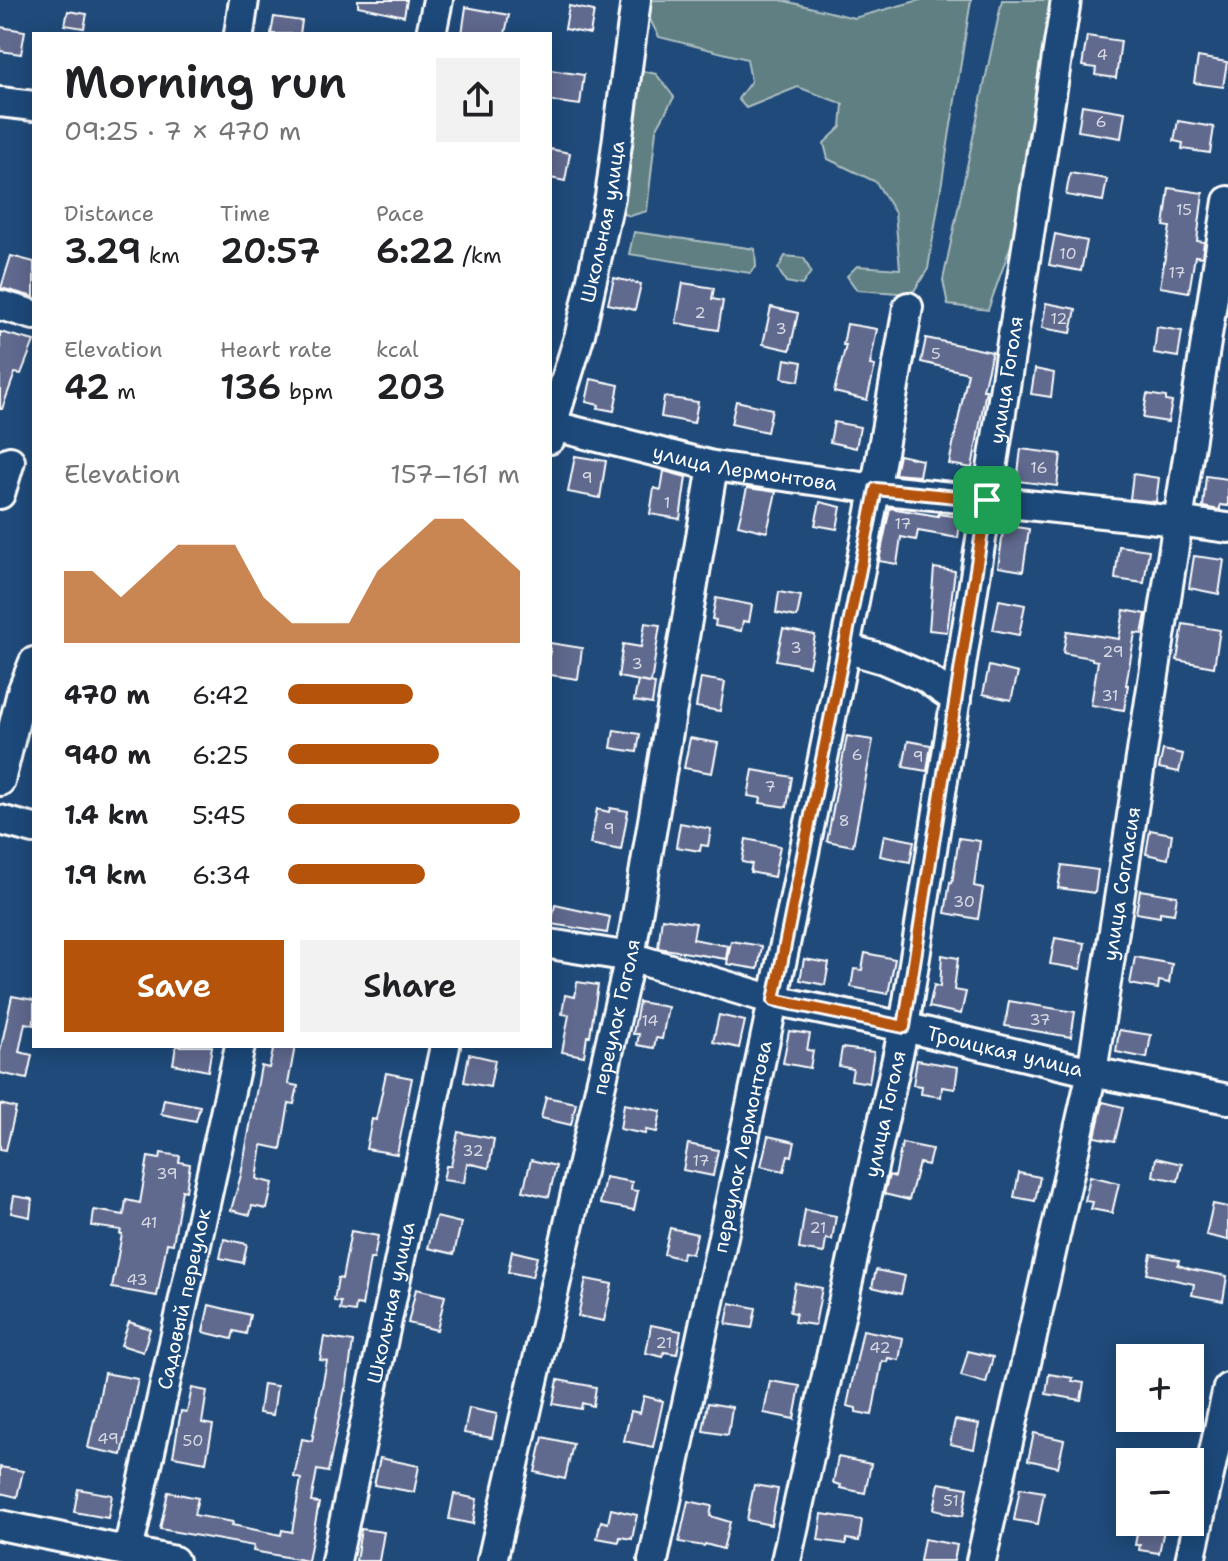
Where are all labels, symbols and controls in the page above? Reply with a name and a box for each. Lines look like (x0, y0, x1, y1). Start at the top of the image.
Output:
house number: 4 (1096, 44, 1108, 65)
text: Morning run (64, 53, 347, 112)
button: share (436, 58, 520, 142)
house number: 6 (1095, 111, 1107, 132)
text: 09:25 · 7 × 470 m (64, 113, 301, 148)
street label: Школьная улица (574, 138, 630, 305)
text: Distance (64, 199, 154, 228)
text: Time (220, 199, 270, 228)
text: Pace (376, 199, 424, 228)
house number: 15 (1176, 199, 1192, 220)
text: 3.29 (64, 228, 141, 274)
text: 20:57 (220, 228, 320, 274)
text: 6:22 (376, 228, 455, 274)
text: km (141, 241, 180, 270)
text: /km (455, 241, 502, 270)
house number: 10 (1059, 243, 1077, 264)
house number: 17 (1168, 262, 1186, 283)
house number: 2 (694, 302, 706, 323)
house number: 12 (1050, 308, 1068, 329)
street label: улица Гоголя (983, 314, 1029, 446)
house number: 3 (775, 318, 787, 339)
text: Elevation (64, 335, 162, 364)
text: Heart rate (220, 335, 332, 364)
text: kcal (376, 335, 419, 364)
house number: 5 (931, 343, 941, 364)
text: 42 (64, 364, 110, 410)
text: 136 (220, 364, 281, 410)
text: 203 (376, 364, 445, 410)
text: m (110, 377, 136, 406)
text: bpm (281, 377, 333, 406)
street label: улица Лермонтова (650, 438, 840, 496)
text: Elevation (64, 456, 180, 491)
text: 157–161 m (390, 456, 520, 491)
house number: 16 (1030, 457, 1048, 478)
pin (953, 466, 1021, 534)
house number: 9 (581, 467, 593, 488)
icon: arrive (965, 478, 1009, 522)
house number: 1 (664, 492, 670, 513)
house number: 17 (894, 513, 912, 534)
house number: 3 (790, 637, 802, 658)
house number: 29 (1102, 641, 1124, 662)
house number: 3 (631, 653, 643, 674)
text: 470 m (64, 677, 150, 712)
text: 6:42 (192, 677, 249, 712)
house number: 31 (1101, 685, 1119, 706)
text: 940 m (64, 737, 151, 772)
text: 6:25 (192, 737, 249, 772)
house number: 6 (851, 744, 863, 765)
house number: 9 (912, 746, 924, 767)
house number: 7 (764, 776, 776, 797)
text: 1.4 km (64, 797, 148, 832)
text: 5:45 (192, 797, 246, 832)
street label: улица Согласия (1097, 805, 1146, 963)
house number: 8 (838, 810, 850, 831)
house number: 9 (603, 818, 615, 839)
text: 1.9 km (64, 857, 146, 892)
text: 6:34 (192, 857, 250, 892)
house number: 30 (953, 891, 975, 912)
street label: переулок Гоголя (586, 937, 646, 1097)
button: Save (64, 940, 284, 1032)
button: Share (300, 940, 520, 1032)
house number: 37 (1029, 1009, 1051, 1030)
house number: 14 (641, 1010, 659, 1031)
street label: Троицкая улица (924, 1020, 1086, 1083)
street label: переулок Лермонтова (707, 1037, 778, 1255)
street label: улица Гоголя (858, 1048, 911, 1180)
house number: 32 (462, 1140, 484, 1161)
house number: 17 (692, 1150, 710, 1171)
house number: 39 (156, 1163, 178, 1184)
street label: Садовый переулок (151, 1206, 217, 1392)
house number: 41 (140, 1212, 158, 1233)
house number: 21 (809, 1217, 827, 1238)
street label: Школьная улица (361, 1219, 421, 1386)
house number: 43 (126, 1269, 148, 1290)
house number: 21 (655, 1332, 673, 1353)
house number: 42 (869, 1337, 891, 1358)
map controls (1116, 1344, 1204, 1536)
button: + (1116, 1344, 1204, 1432)
house number: 49 (97, 1428, 119, 1449)
house number: 50 (183, 1430, 203, 1451)
button: − (1116, 1448, 1204, 1536)
house number: 51 (943, 1490, 959, 1511)

